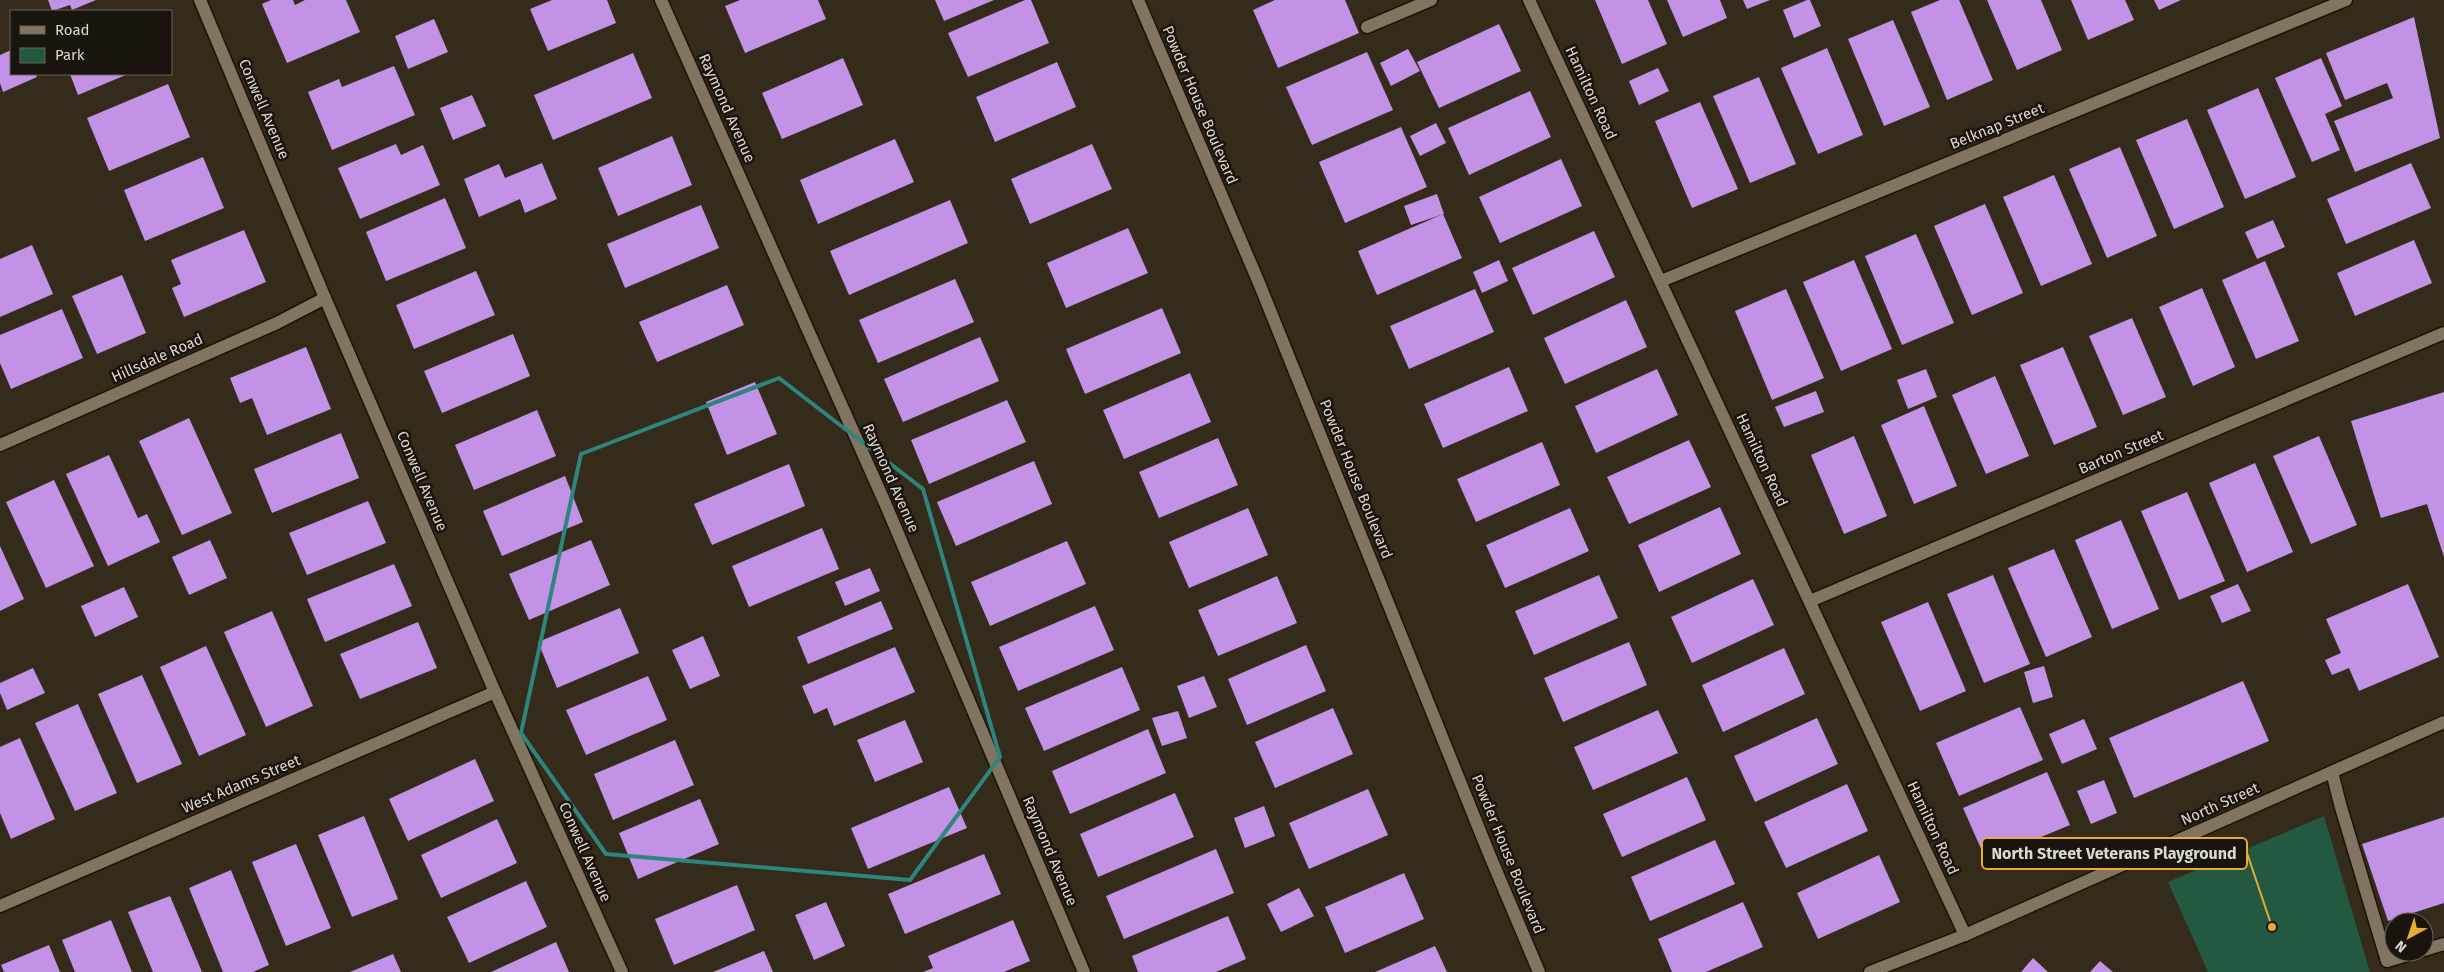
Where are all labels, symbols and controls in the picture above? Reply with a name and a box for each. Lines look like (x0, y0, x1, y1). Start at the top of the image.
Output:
legend (10, 10, 172, 75)
text: Road (55, 21, 90, 39)
street label: Powder House Boulevard (1158, 23, 1242, 187)
street label: Hamilton Road (1561, 43, 1621, 143)
text: Park (55, 46, 85, 64)
street label: Raymond Avenue (695, 51, 759, 165)
street label: Conwell Avenue (235, 56, 293, 162)
street label: Belknap Street (1947, 99, 2047, 153)
street label: Hillsdale Road (108, 330, 206, 386)
street label: Powder House Boulevard (1316, 397, 1396, 561)
street label: Hamilton Road (1732, 410, 1792, 510)
street label: Raymond Avenue (859, 421, 923, 535)
street label: Barton Street (2076, 426, 2167, 478)
street label: Conwell Avenue (393, 428, 451, 534)
street label: West Adams Street (179, 751, 304, 817)
street label: Powder House Boulevard (1468, 772, 1548, 936)
street label: Hamilton Road (1903, 778, 1963, 878)
street label: North Street (2178, 779, 2262, 829)
street label: Raymond Avenue (1019, 793, 1081, 909)
street label: Conwell Avenue (555, 799, 615, 905)
callout: North Street Veterans Playground (1982, 838, 2247, 869)
text: North Street Veterans Playground (1991, 844, 2237, 863)
north arrow (2384, 912, 2434, 962)
text: N (2392, 937, 2410, 956)

